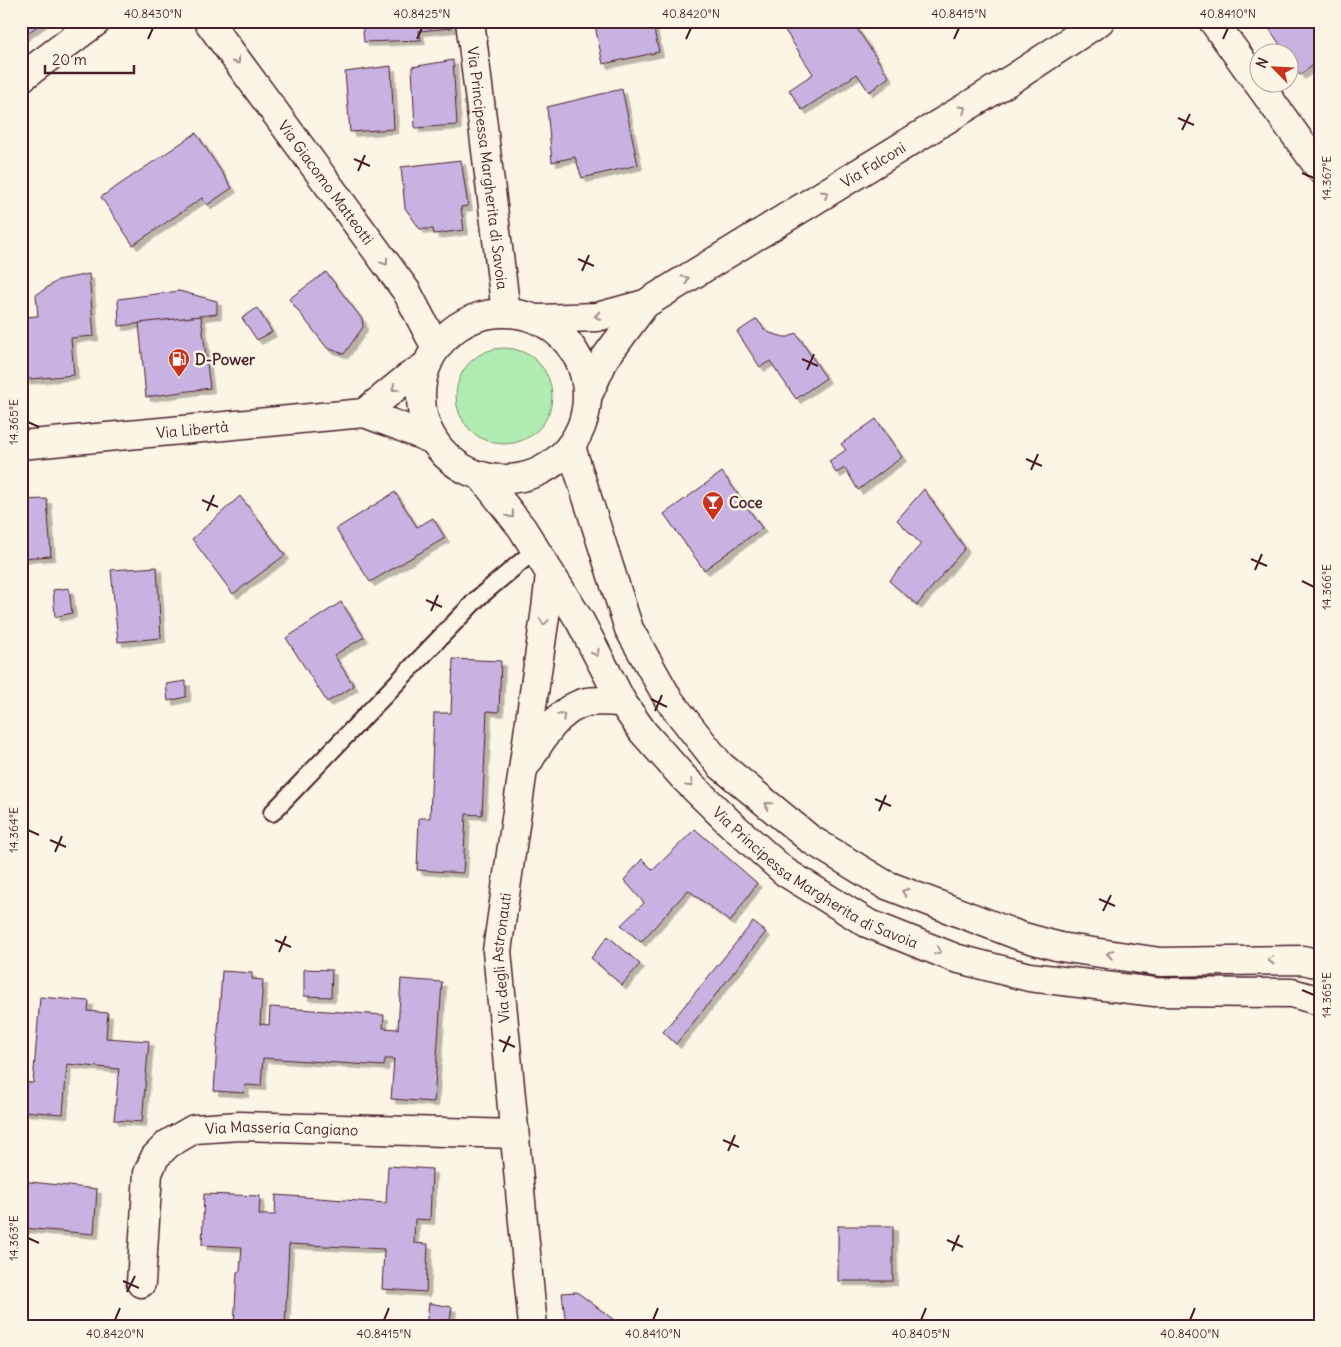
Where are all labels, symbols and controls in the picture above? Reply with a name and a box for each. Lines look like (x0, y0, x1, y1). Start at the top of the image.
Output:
text: 40.8430°N (124, 6, 182, 21)
text: 40.8425°N (394, 6, 450, 21)
text: 40.8420°N (662, 6, 720, 21)
text: 40.8415°N (931, 6, 987, 21)
text: 40.8410°N (1200, 6, 1256, 21)
scale bar (45, 42, 134, 74)
north arrow (1248, 42, 1298, 92)
street label: Via Principessa Margherita di Savoia (464, 45, 513, 291)
text: 20 m (52, 50, 87, 69)
one-way arrow (231, 55, 240, 65)
text: N (1252, 55, 1272, 71)
one-way arrow (958, 106, 967, 116)
street label: Via Giacomo Matteotti (275, 116, 378, 248)
street label: Via Falconi (837, 137, 909, 191)
text: 14.367°E (1319, 156, 1334, 200)
one-way arrow (819, 191, 828, 200)
one-way arrow (379, 256, 388, 266)
one-way arrow (681, 275, 690, 285)
one-way arrow (593, 311, 602, 321)
fuel station icon: D-Power (167, 347, 191, 378)
place label: D-Power (195, 350, 256, 369)
one-way arrow (392, 383, 401, 391)
text: 14.365°E (6, 399, 21, 445)
street label: Via Libertà (155, 416, 230, 442)
bar icon: Coce (701, 490, 725, 521)
place label: Coce (729, 493, 763, 512)
one-way arrow (506, 509, 514, 518)
text: 14.366°E (1319, 564, 1334, 610)
one-way arrow (540, 618, 550, 627)
one-way arrow (590, 648, 600, 657)
one-way arrow (556, 713, 565, 722)
one-way arrow (685, 778, 694, 787)
street label: Via Principessa Margherita di Savoia (709, 802, 921, 952)
one-way arrow (765, 802, 774, 811)
text: 14.364°E (6, 807, 21, 853)
one-way arrow (901, 888, 909, 898)
street label: Via degli Astronauti (487, 892, 515, 1024)
one-way arrow (934, 945, 942, 955)
one-way arrow (1105, 949, 1114, 959)
one-way arrow (1267, 955, 1275, 966)
text: 14.365°E (1319, 972, 1334, 1018)
street label: Via Masseria Cangiano (205, 1116, 359, 1139)
text: 14.363°E (6, 1215, 21, 1261)
text: 40.8420°N (86, 1326, 144, 1341)
text: 40.8415°N (356, 1326, 412, 1341)
text: 40.8410°N (625, 1326, 681, 1341)
text: 40.8405°N (892, 1326, 950, 1341)
text: 40.8400°N (1160, 1326, 1220, 1341)

